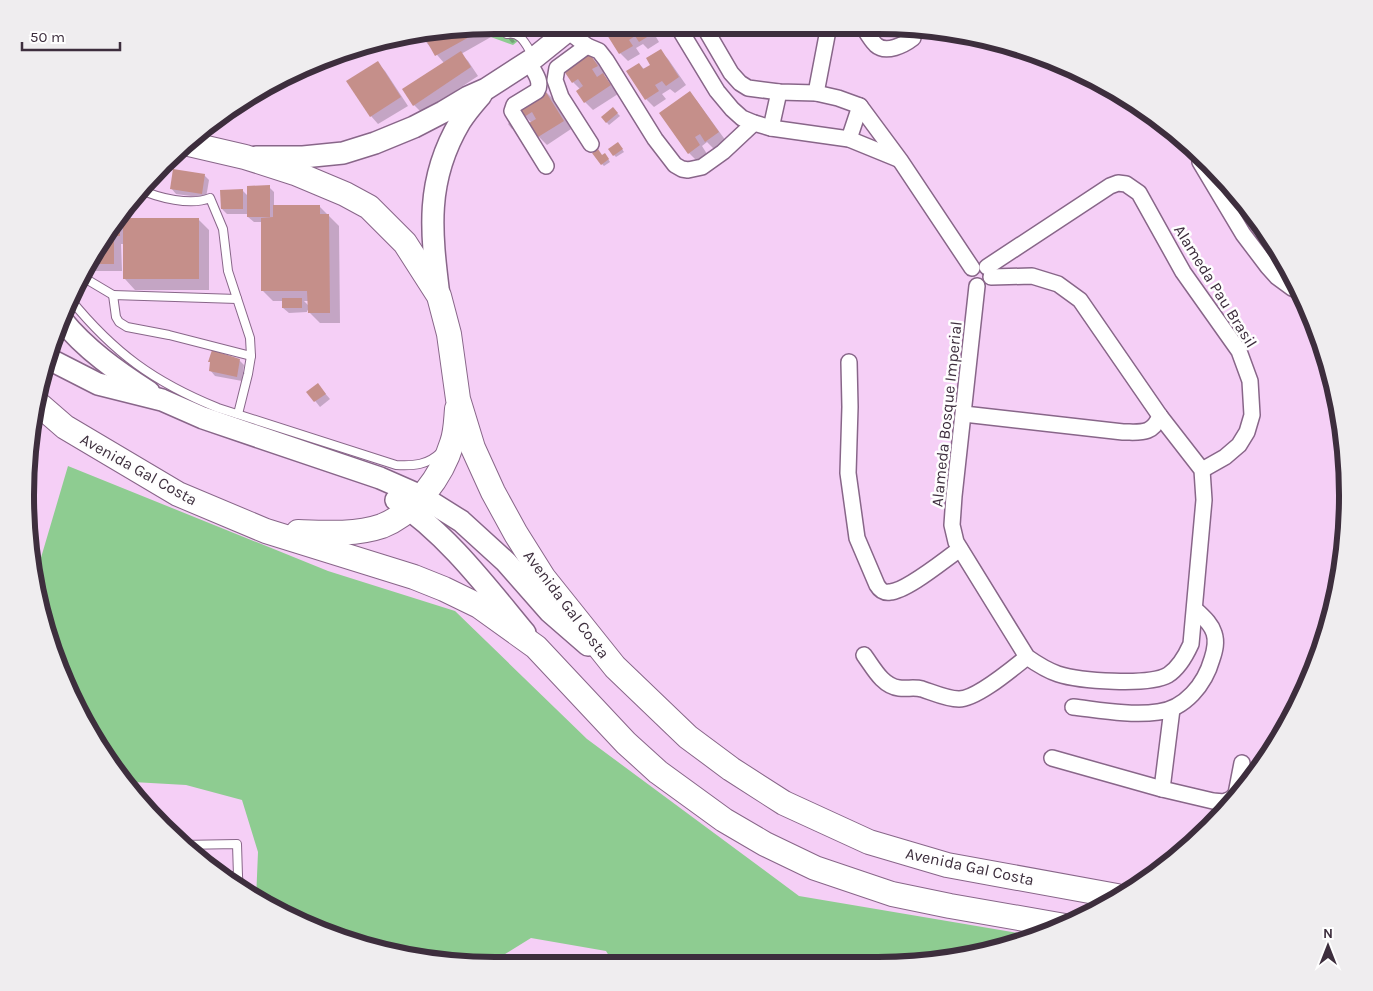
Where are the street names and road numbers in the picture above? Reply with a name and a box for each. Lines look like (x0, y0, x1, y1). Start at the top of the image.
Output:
street label: Alameda Pau Brasil (1170, 221, 1261, 351)
street label: Alameda Bosque Imperial (927, 320, 966, 508)
street label: Avenida Gal Costa (77, 429, 201, 509)
street label: Avenida Gal Costa (520, 546, 614, 662)
street label: Avenida Gal Costa (904, 844, 1036, 889)

